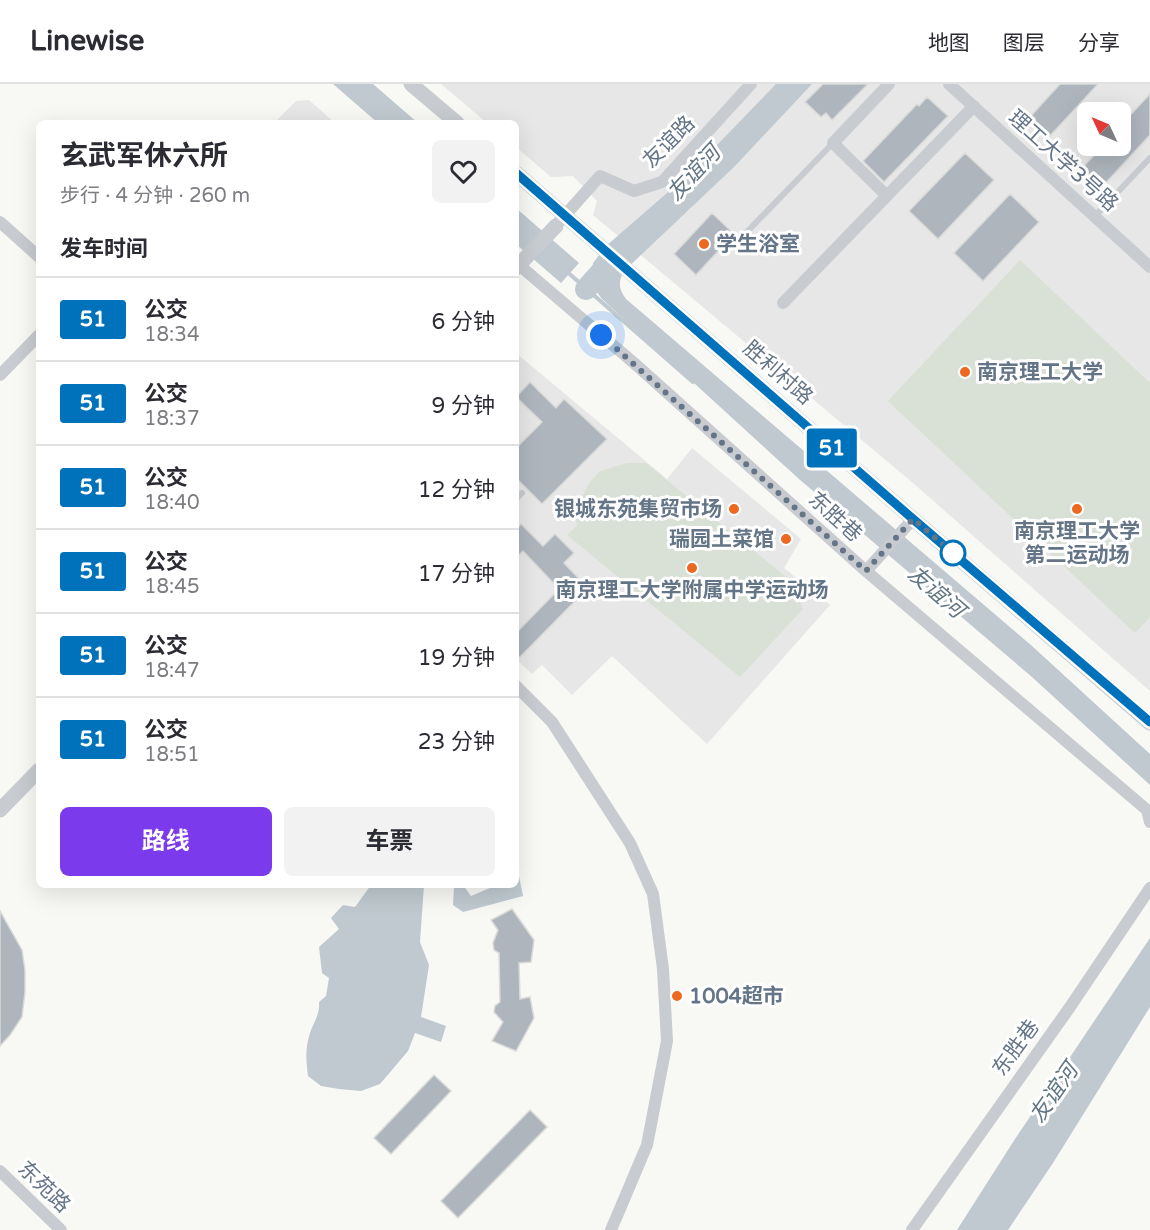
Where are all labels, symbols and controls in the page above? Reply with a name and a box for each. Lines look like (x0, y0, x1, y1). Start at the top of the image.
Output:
text: Linewise (30, 24, 144, 58)
text: 地图 (928, 31, 970, 56)
text: 图层 (1003, 31, 1045, 56)
text: 分享 (1078, 31, 1120, 56)
north arrow (1077, 102, 1131, 156)
map controls (1077, 102, 1131, 156)
street label: 理工大学3号路 (1003, 105, 1123, 217)
street label: 友谊路 (638, 111, 700, 173)
water label: 友谊河 (662, 137, 729, 206)
text: 玄武军休六所 (60, 139, 228, 173)
button: heart (432, 140, 495, 203)
text: 步行 · 4 分钟 · 260 m (60, 184, 250, 208)
place label: 学生浴室 (716, 232, 800, 257)
text: 发车时间 (60, 236, 148, 262)
marker: 学生浴室 (697, 237, 711, 251)
text: 公交 (144, 297, 188, 323)
text: 51 (80, 307, 106, 332)
text: 6 分钟 (431, 309, 495, 335)
your location (586, 320, 616, 350)
text: 18:34 (144, 323, 199, 347)
street label: 胜利村路 (738, 336, 818, 410)
place label: 南京理工大学 (977, 360, 1103, 385)
marker: 南京理工大学 (958, 365, 972, 379)
text: 公交 (144, 381, 188, 407)
text: 51 (80, 391, 106, 416)
text: 9 分钟 (431, 393, 495, 419)
text: 18:37 (144, 407, 199, 431)
line badge: 51 (805, 428, 859, 468)
text: 51 (819, 436, 845, 461)
text: 公交 (144, 465, 188, 491)
text: 51 (80, 475, 106, 500)
text: 12 分钟 (418, 477, 495, 503)
street label: 东胜巷 (803, 487, 867, 547)
text: 18:40 (144, 491, 199, 515)
place label: 银城东苑集贸市场 (554, 497, 722, 522)
marker: 银城东苑集贸市场 (727, 502, 741, 516)
marker: 南京理工大学 第二运动场 (1070, 502, 1084, 516)
place label: 南京理工大学 第二运动场 (1014, 519, 1140, 568)
place label: 瑞园土菜馆 (669, 527, 774, 552)
marker: 瑞园土菜馆 (779, 532, 793, 546)
unlabelled marker (940, 540, 966, 566)
text: 公交 (144, 549, 188, 575)
text: 51 (80, 559, 106, 584)
text: 17 分钟 (418, 561, 495, 587)
marker: 南京理工大学附属中学运动场 (685, 561, 699, 575)
water label: 友谊河 (903, 561, 972, 626)
text: 18:45 (144, 575, 199, 599)
place label: 南京理工大学附属中学运动场 (556, 578, 829, 603)
text: 公交 (144, 633, 188, 659)
text: 51 (80, 643, 106, 668)
text: 19 分钟 (418, 645, 495, 671)
text: 18:47 (144, 659, 199, 683)
text: 公交 (144, 717, 188, 743)
text: 51 (80, 727, 106, 752)
text: 23 分钟 (418, 729, 495, 755)
text: 18:51 (144, 743, 199, 767)
button: 路线 (60, 807, 272, 876)
button: 车票 (284, 807, 495, 876)
place label: 1004超市 (689, 984, 784, 1009)
marker: 1004超市 (670, 989, 684, 1003)
street label: 东胜巷 (987, 1015, 1045, 1081)
water label: 友谊河 (1024, 1055, 1086, 1127)
street label: 东苑路 (13, 1156, 75, 1218)

